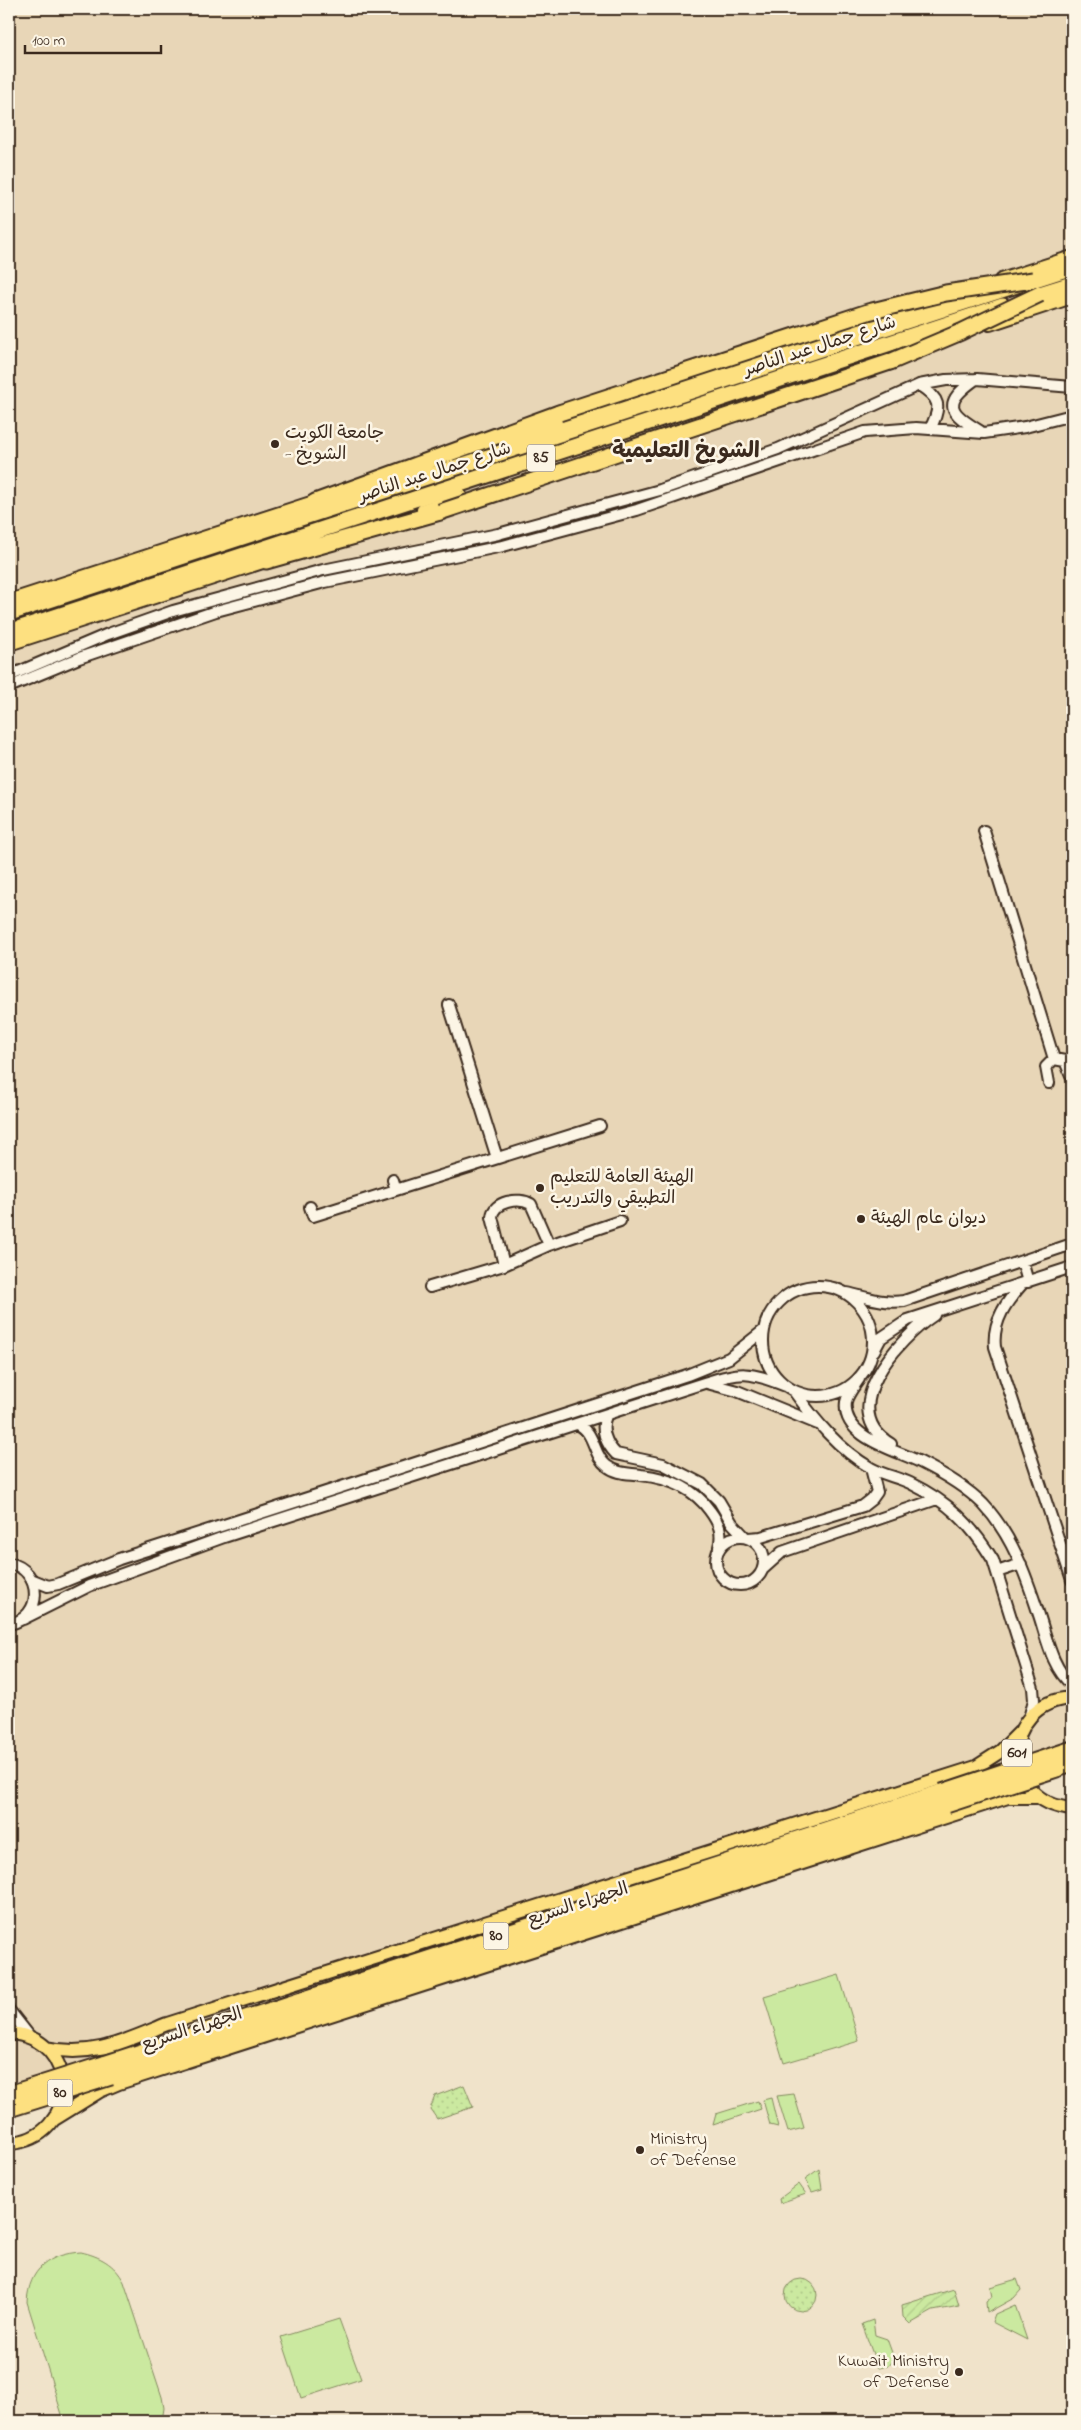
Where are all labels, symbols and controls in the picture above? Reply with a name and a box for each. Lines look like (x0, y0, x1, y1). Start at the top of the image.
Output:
scale bar (25, 22, 161, 54)
text: 100 m (32, 30, 65, 52)
street label: شارع جمال عبد الناصر (738, 310, 900, 385)
place label: جامعة الكويت - الشويخ (285, 421, 384, 468)
street label: شارع جمال عبد الناصر (353, 436, 515, 511)
district label: الشويخ التعليمية (612, 436, 760, 468)
marker: جامعة الكويت - الشويخ (269, 438, 281, 450)
road number: 85 (527, 444, 555, 472)
place label: الهيئة العامة للتعليم التطبيقي والتدريب (550, 1165, 694, 1213)
marker: الهيئة العامة للتعليم التطبيقي والتدريب (534, 1182, 546, 1194)
place label: ديوان عام الهيئة (871, 1206, 986, 1232)
marker: ديوان عام الهيئة (855, 1213, 867, 1225)
road number: 601 (1002, 1740, 1032, 1766)
street label: الجهراء السريع (524, 1876, 632, 1934)
road number: 80 (484, 1922, 508, 1950)
street label: الجهراء السريع (138, 2001, 246, 2059)
road number: 80 (48, 2080, 72, 2106)
place label: Ministry of Defense (650, 2127, 737, 2174)
marker: Ministry of Defense (634, 2144, 646, 2156)
place label: Kuwait Ministry of Defense (838, 2349, 950, 2396)
marker: Kuwait Ministry of Defense (953, 2366, 965, 2378)

